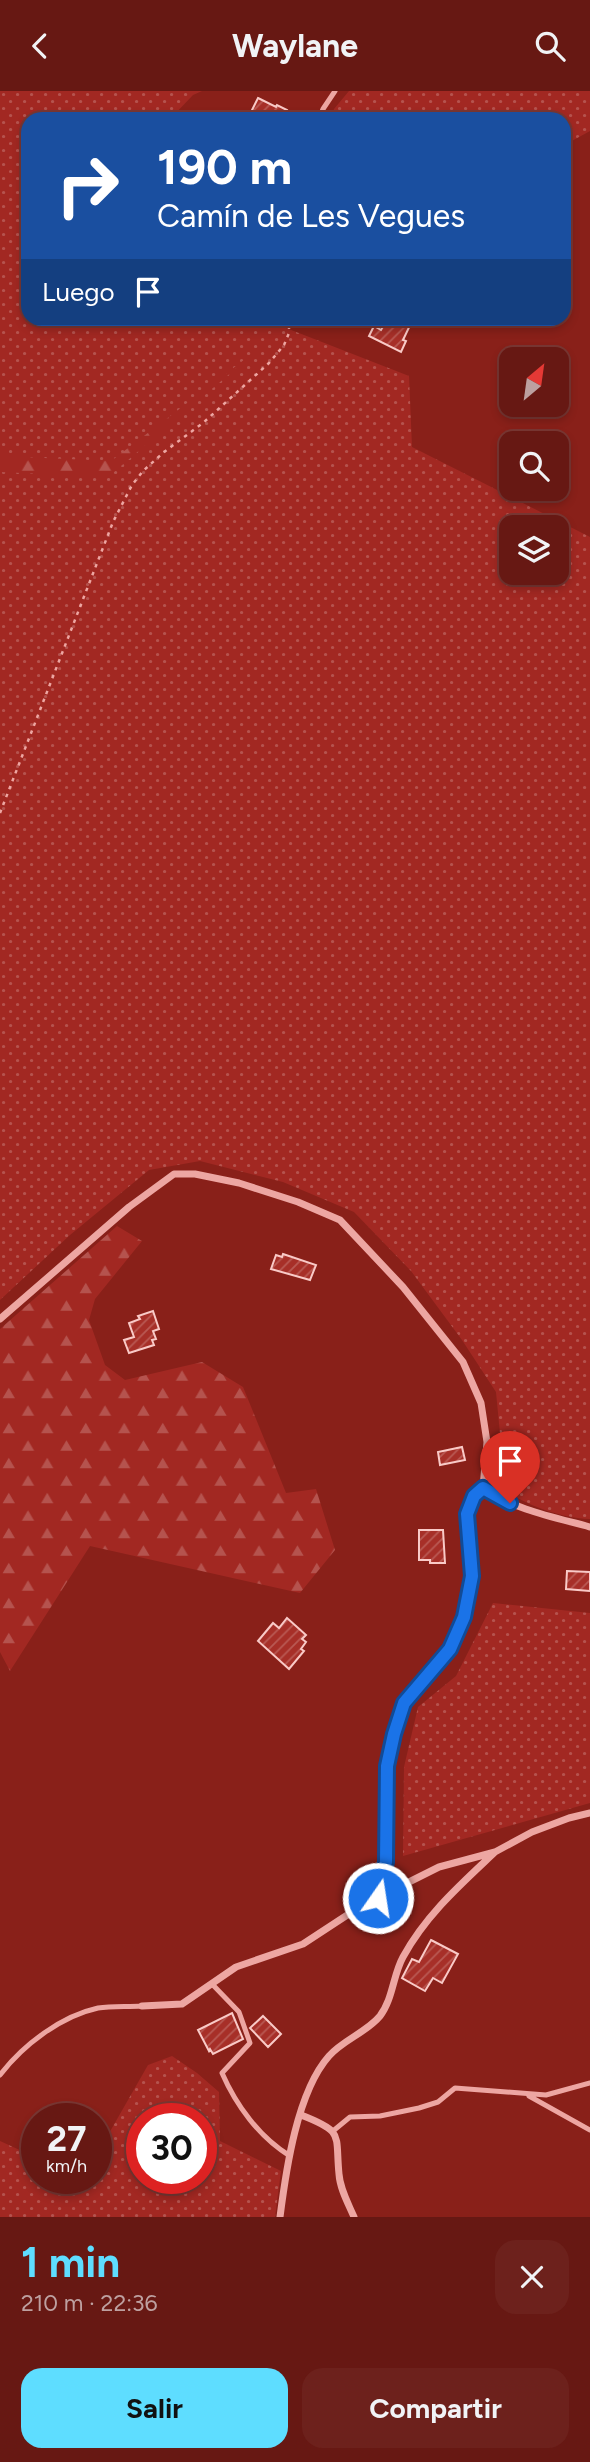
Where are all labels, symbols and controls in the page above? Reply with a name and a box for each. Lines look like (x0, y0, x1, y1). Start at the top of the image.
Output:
icon: back (21, 27, 59, 65)
text: Waylane (232, 27, 358, 65)
icon: search (531, 27, 569, 65)
text: 190 m (157, 137, 292, 196)
icon: right (42, 140, 133, 231)
text: Camín de Les Vegues (157, 197, 465, 235)
icon: arrive (129, 273, 167, 311)
text: Luego (42, 276, 115, 308)
north arrow (499, 347, 569, 417)
map controls (499, 347, 569, 585)
button: search (499, 431, 569, 501)
button: layers (499, 515, 569, 585)
pin (480, 1431, 540, 1503)
icon: arrive (491, 1442, 529, 1480)
position arrow (341, 1861, 415, 1935)
speed limit sign: 30 (126, 2103, 217, 2194)
text: 27 (47, 2118, 86, 2160)
text: km/h (46, 2155, 87, 2177)
text: 1 min (21, 2237, 120, 2288)
button: close (495, 2240, 569, 2314)
text: 210 m · 22:36 (21, 2289, 158, 2317)
button: Salir (21, 2368, 288, 2448)
button: Compartir (302, 2368, 569, 2448)

